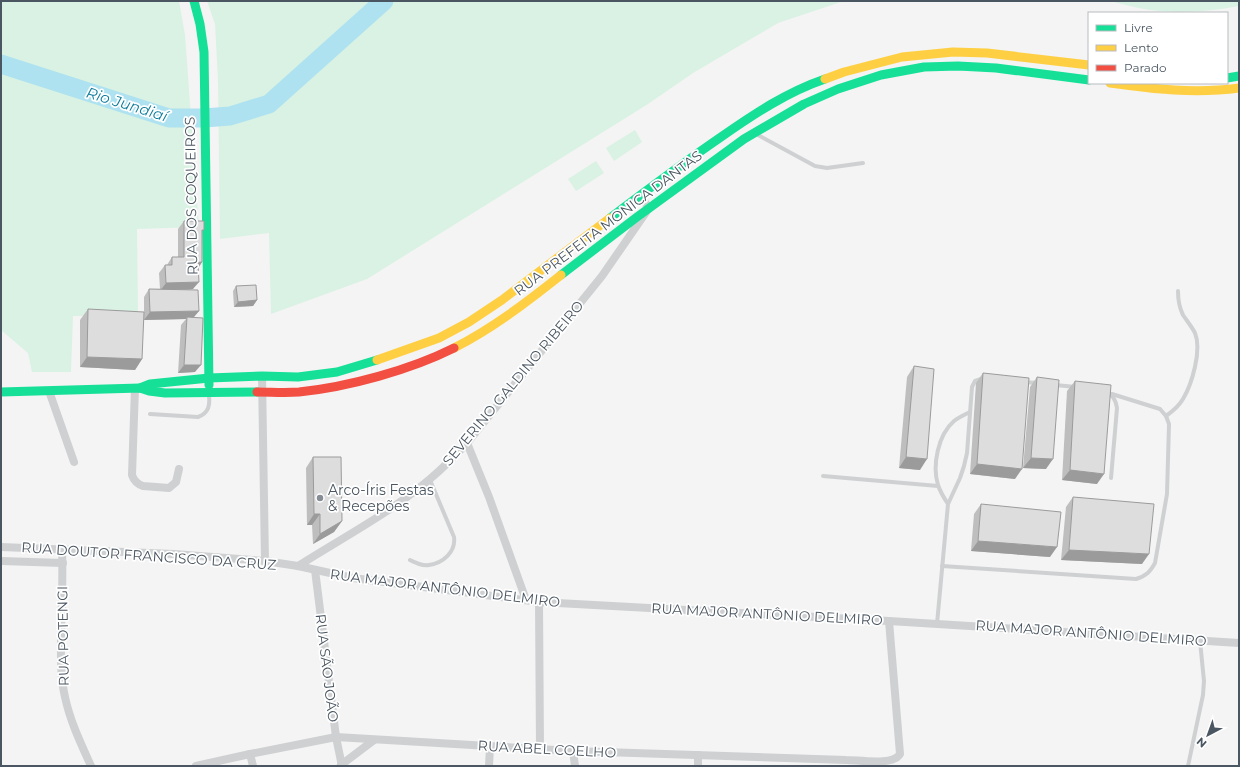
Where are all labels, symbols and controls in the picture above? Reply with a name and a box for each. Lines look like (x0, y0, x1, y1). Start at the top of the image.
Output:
legend (1088, 12, 1228, 84)
text: Livre (1124, 20, 1153, 35)
text: Lento (1124, 40, 1159, 55)
text: Parado (1124, 60, 1167, 75)
water label: Rio Jundiaí (84, 83, 172, 126)
street label: RUA DOS COQUEIROS (181, 117, 201, 275)
street label: RUA PREFEITA MONICA DANTAS (510, 146, 706, 300)
street label: SEVERINO GALDINO RIBEIRO (439, 297, 588, 469)
place label: Arco-Íris Festas & Recepões (328, 481, 434, 515)
marker: Arco-Íris Festas & Recepões (315, 493, 325, 503)
street label: RUA DOUTOR FRANCISCO DA CRUZ (21, 538, 277, 574)
street label: RUA MAJOR ANTÔNIO DELMIRO (329, 565, 561, 611)
street label: RUA POTENGI (53, 586, 73, 686)
street label: RUA MAJOR ANTÔNIO DELMIRO (651, 599, 883, 629)
street label: RUA SÃO JOÃO (311, 613, 343, 723)
street label: RUA MAJOR ANTÔNIO DELMIRO (975, 616, 1207, 650)
north arrow (1188, 715, 1228, 755)
text: N (1193, 734, 1209, 751)
street label: RUA ABEL COELHO (477, 736, 617, 762)

